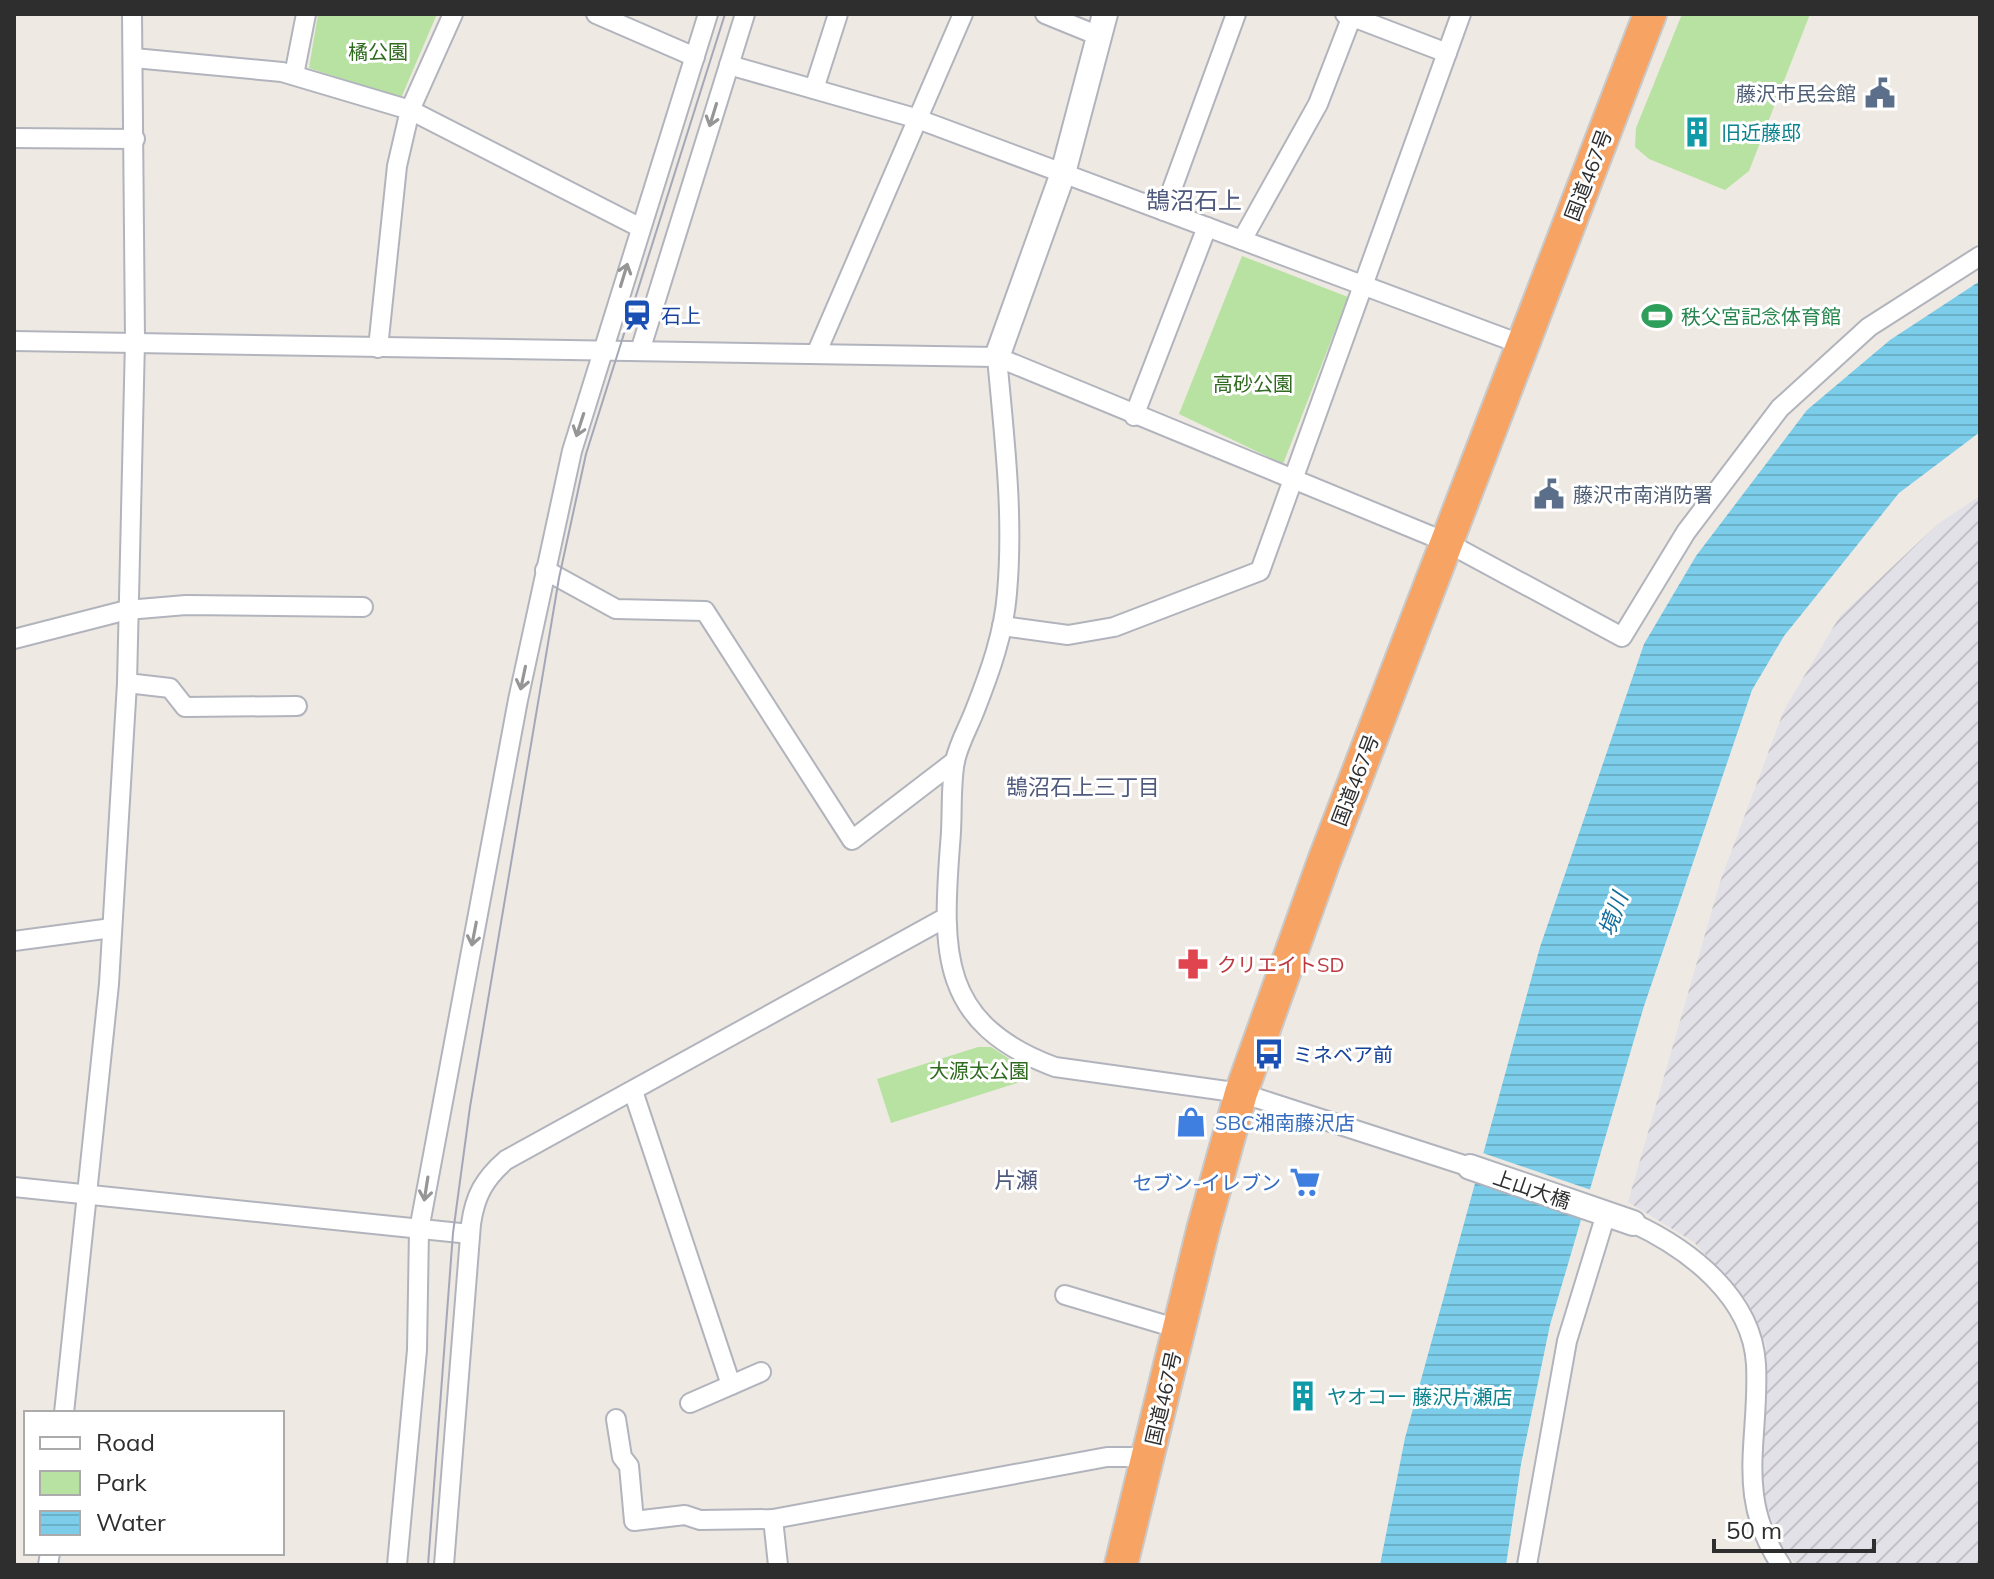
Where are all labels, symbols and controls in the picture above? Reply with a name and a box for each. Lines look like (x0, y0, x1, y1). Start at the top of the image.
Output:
park label: 橘公園 (348, 39, 408, 64)
public building icon: 藤沢市民会館 (1863, 76, 1897, 110)
place label: 藤沢市民会館 (1736, 81, 1856, 106)
one-way arrow (705, 102, 719, 127)
building icon: 旧近藤邸 (1680, 115, 1714, 149)
place label: 旧近藤邸 (1721, 120, 1801, 145)
street label: 国道467号 (1559, 126, 1617, 224)
district label: 鵠沼石上 (1146, 185, 1242, 215)
one-way arrow (618, 263, 633, 288)
station icon: 石上 (620, 298, 654, 332)
sports icon: 秩父宮記念体育館 (1640, 299, 1674, 333)
place label: 石上 (661, 303, 701, 328)
place label: 秩父宮記念体育館 (1681, 304, 1841, 329)
park label: 高砂公園 (1213, 371, 1293, 396)
one-way arrow (572, 412, 587, 437)
public building icon: 藤沢市南消防署 (1532, 477, 1566, 511)
place label: 藤沢市南消防署 (1573, 482, 1713, 507)
one-way arrow (515, 665, 530, 691)
street label: 国道467号 (1326, 731, 1384, 829)
district label: 鵠沼石上三丁目 (1006, 773, 1160, 801)
water label: 境川 (1592, 887, 1634, 939)
one-way arrow (466, 920, 481, 946)
pharmacy icon: クリエイトSD (1176, 947, 1210, 981)
place label: クリエイトSD (1217, 952, 1344, 977)
bus stop icon: ミネベア前 (1252, 1037, 1286, 1071)
place label: ミネベア前 (1293, 1042, 1393, 1067)
park label: 大源太公園 (929, 1058, 1029, 1083)
shop icon: SBC湘南藤沢店 (1174, 1105, 1208, 1139)
place label: SBC湘南藤沢店 (1215, 1110, 1355, 1135)
street label: 上山大橋 (1490, 1164, 1574, 1214)
supermarket icon: セブン-イレブン (1288, 1165, 1322, 1199)
district label: 片瀬 (994, 1166, 1038, 1194)
place label: セブン-イレブン (1132, 1170, 1281, 1195)
one-way arrow (417, 1176, 432, 1201)
street label: 国道467号 (1140, 1348, 1186, 1448)
building icon: ヤオコー 藤沢片瀬店 (1286, 1379, 1320, 1413)
place label: ヤオコー 藤沢片瀬店 (1327, 1384, 1512, 1409)
legend (24, 1411, 284, 1555)
text: Road (96, 1427, 155, 1457)
text: Park (96, 1467, 147, 1497)
scale bar (1714, 1503, 1874, 1553)
text: Water (96, 1507, 166, 1537)
text: 50 m (1726, 1515, 1782, 1545)

